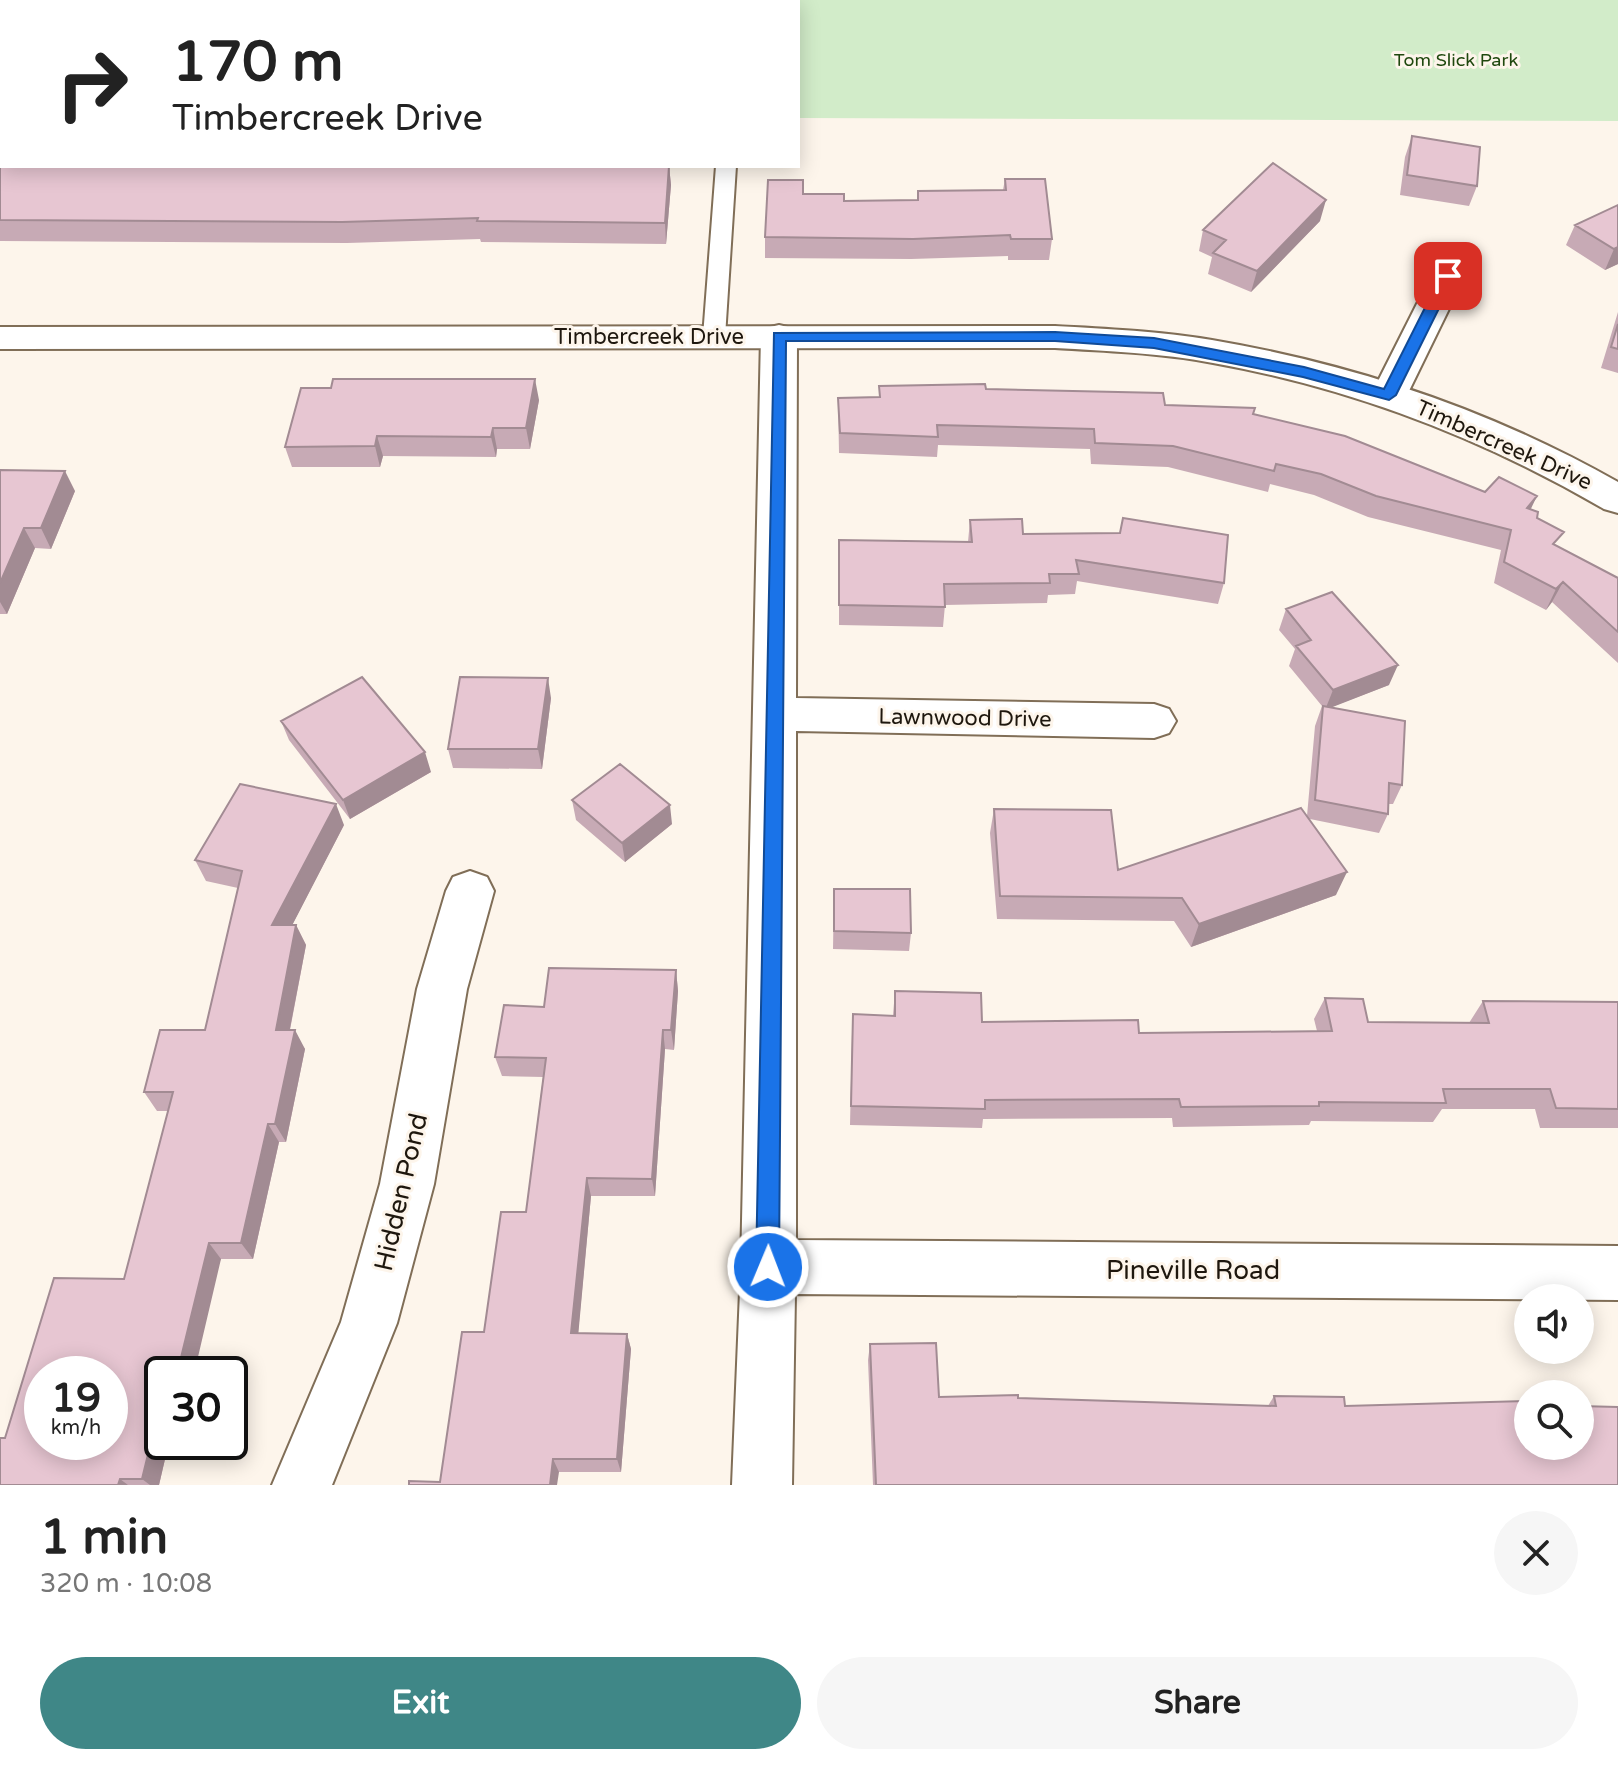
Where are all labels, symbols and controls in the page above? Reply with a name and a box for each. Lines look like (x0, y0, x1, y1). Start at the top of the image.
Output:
text: 170 m (172, 29, 343, 96)
icon: right (40, 32, 144, 136)
park label: Tom Slick Park (1394, 49, 1518, 71)
text: Timbercreek Drive (172, 97, 483, 140)
pin (1414, 242, 1482, 310)
icon: arrive (1426, 254, 1470, 298)
street label: Timbercreek Drive (554, 324, 744, 350)
street label: Timbercreek Drive (1412, 395, 1596, 495)
street label: Lawnwood Drive (878, 703, 1052, 733)
street label: Hidden Pond (368, 1110, 434, 1274)
position arrow (726, 1225, 810, 1309)
street label: Pineville Road (1106, 1255, 1280, 1286)
map controls (1514, 1284, 1594, 1460)
button: sound (1514, 1284, 1594, 1364)
speed limit sign: 30 (144, 1356, 248, 1460)
text: 19 (51, 1374, 101, 1422)
button: search (1514, 1380, 1594, 1460)
text: km/h (51, 1416, 101, 1440)
text: 1 min (40, 1509, 168, 1567)
button: close (1494, 1511, 1578, 1595)
text: 320 m · 10:08 (40, 1568, 212, 1599)
button: Exit (40, 1657, 801, 1749)
button: Share (817, 1657, 1578, 1749)

